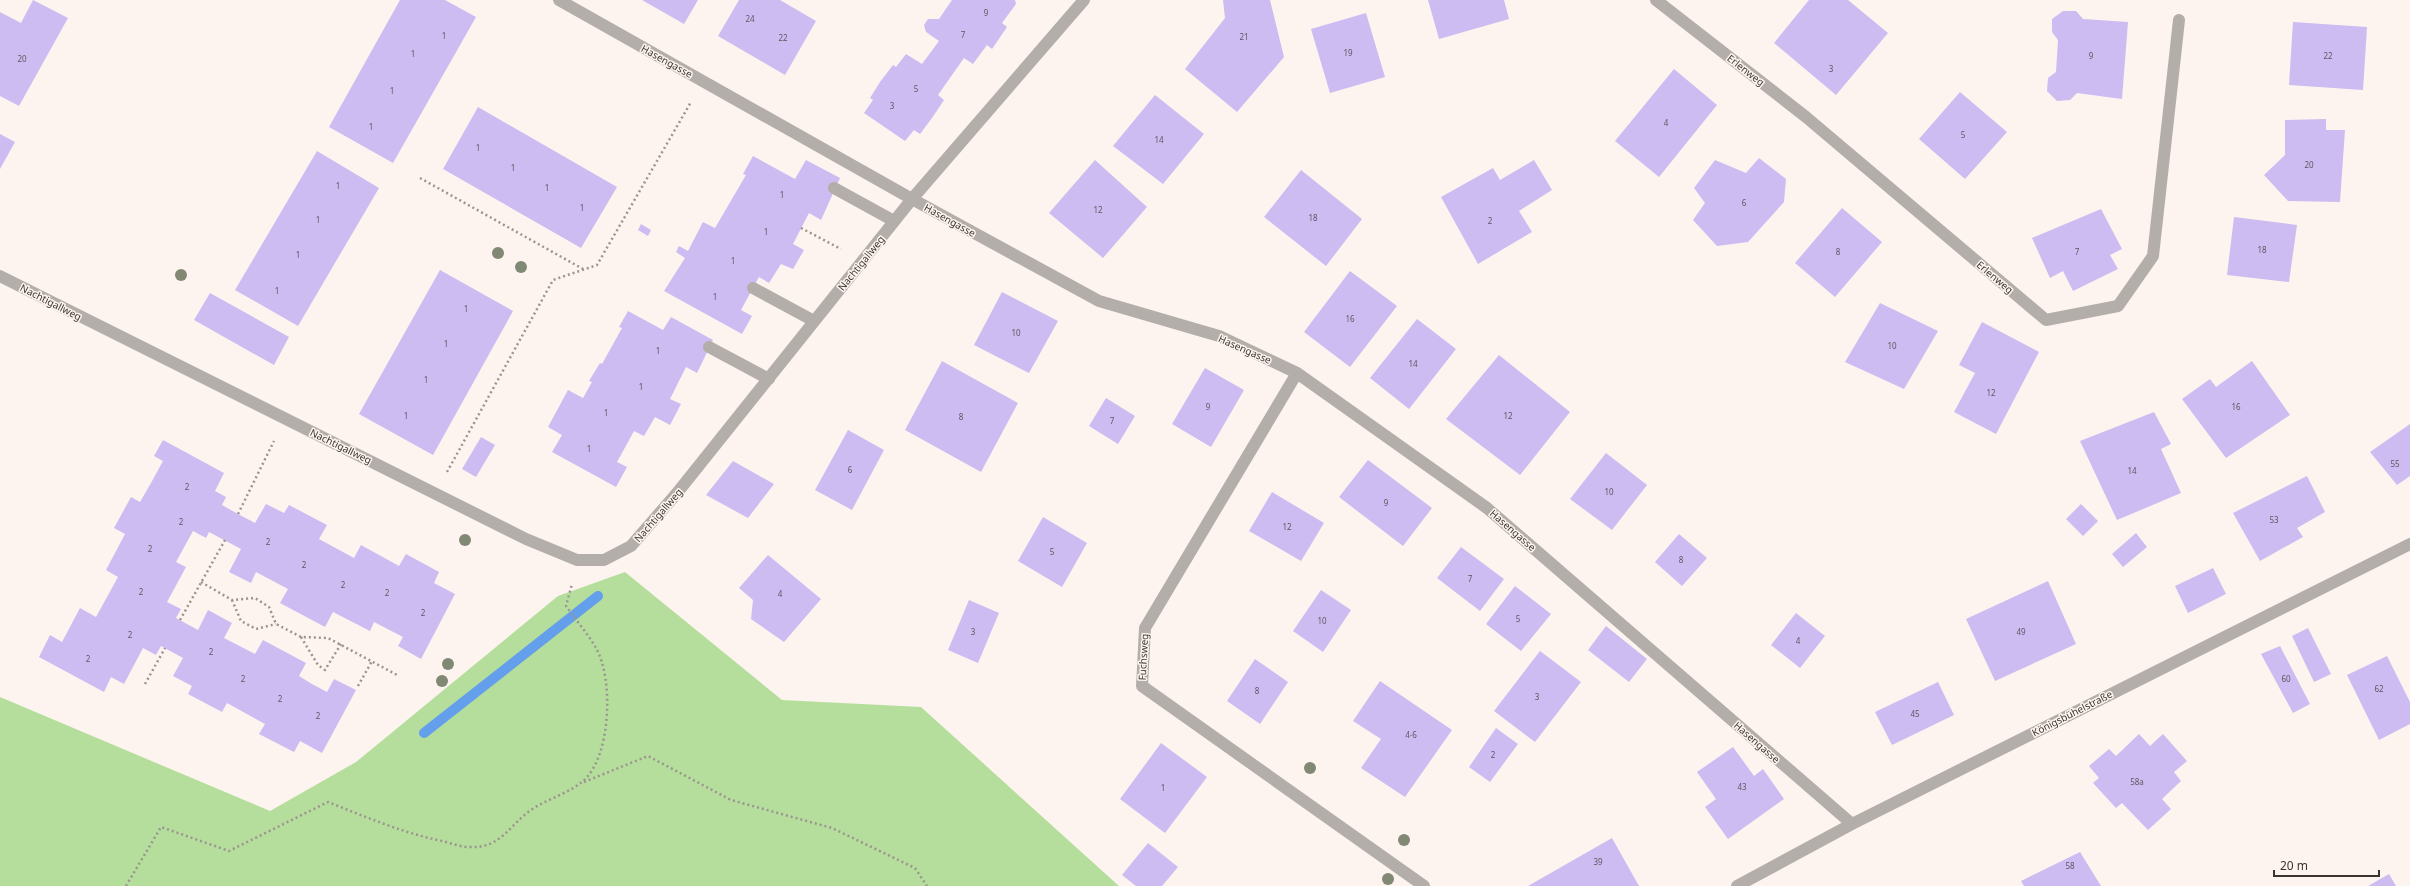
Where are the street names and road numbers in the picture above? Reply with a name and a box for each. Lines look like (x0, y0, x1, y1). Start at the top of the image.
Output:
street label: Hasengasse (639, 41, 695, 81)
street label: Erlenweg (1724, 51, 1768, 89)
street label: Hasengasse (922, 200, 978, 240)
street label: Nachtigallweg (834, 233, 888, 293)
street label: Erlenweg (1974, 258, 2016, 296)
street label: Nachtigallweg (18, 281, 84, 323)
street label: Hasengasse (1216, 331, 1274, 367)
street label: Nachtigallweg (308, 425, 374, 467)
street label: Nachtigallweg (631, 485, 685, 545)
street label: Hasengasse (1487, 506, 1539, 554)
street label: Fuchsweg (1135, 633, 1151, 681)
street label: Königsbühelstraße (2029, 686, 2115, 739)
street label: Hasengasse (1731, 718, 1783, 766)

